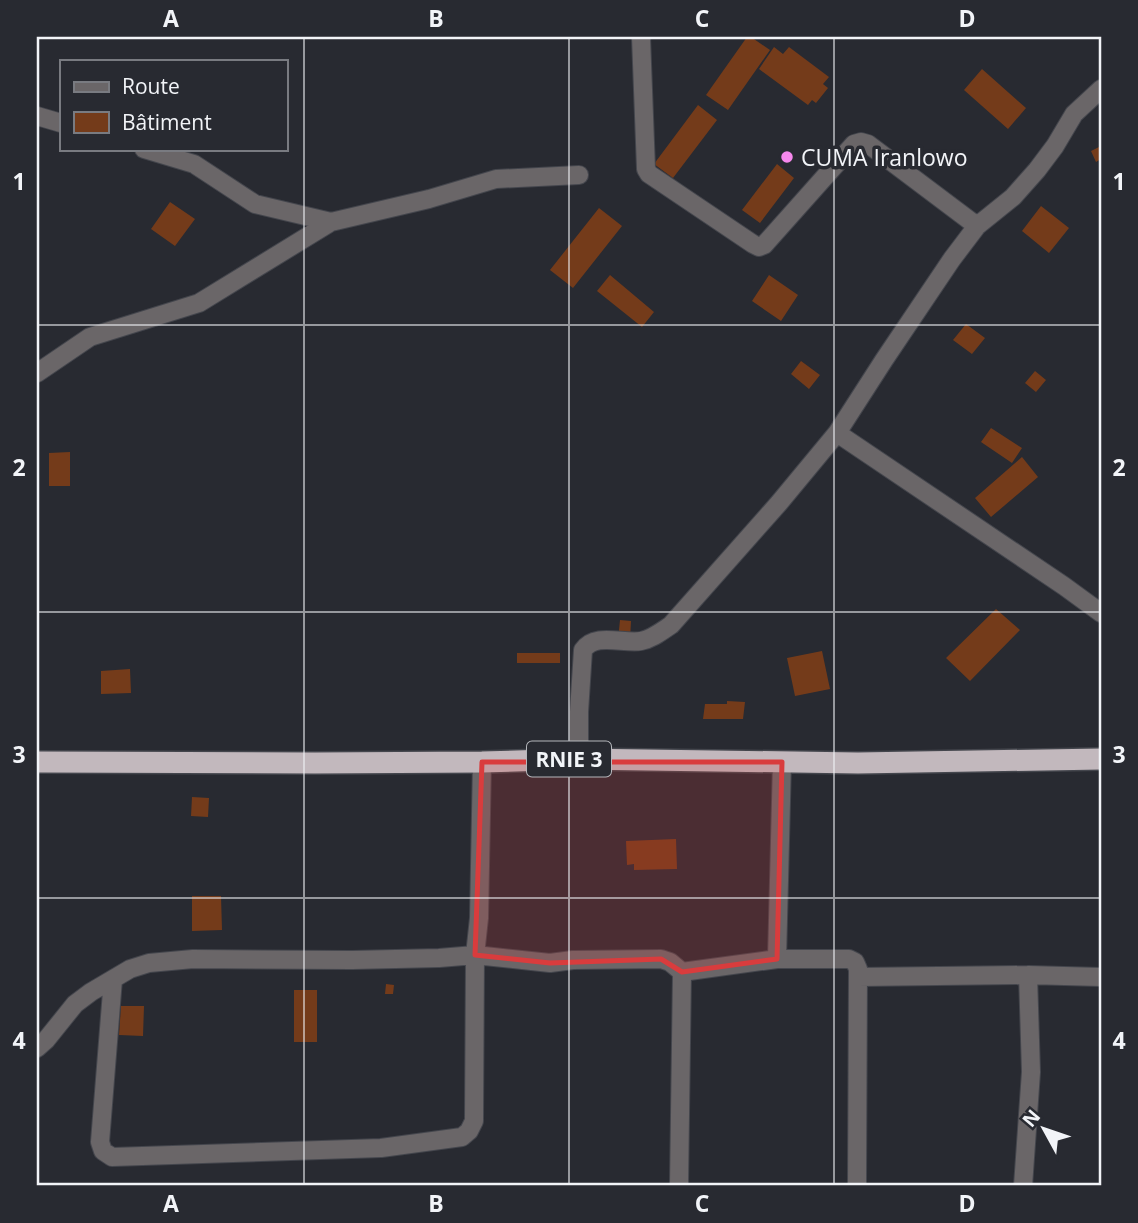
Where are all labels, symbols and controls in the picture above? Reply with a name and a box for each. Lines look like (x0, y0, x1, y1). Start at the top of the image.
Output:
text: A (163, 2, 179, 34)
text: B (428, 2, 444, 34)
text: C (695, 2, 709, 34)
text: D (958, 2, 976, 34)
legend (60, 60, 287, 150)
text: Route (122, 72, 180, 100)
text: Bâtiment (122, 108, 212, 136)
place label: CUMA Iranlowo (801, 141, 967, 173)
marker: CUMA Iranlowo (779, 149, 795, 165)
text: 1 (12, 165, 26, 197)
text: 1 (1112, 165, 1126, 197)
text: 2 (12, 451, 26, 483)
text: 2 (1112, 451, 1126, 483)
text: 3 (12, 738, 26, 770)
text: 3 (1112, 738, 1126, 770)
road number: RNIE 3 (527, 742, 611, 776)
text: 4 (12, 1024, 26, 1056)
text: 4 (1112, 1024, 1126, 1056)
north arrow (1009, 1094, 1078, 1164)
text: N (1016, 1104, 1046, 1132)
text: A (163, 1187, 179, 1219)
text: B (428, 1187, 444, 1219)
text: C (695, 1187, 709, 1219)
text: D (958, 1187, 976, 1219)

